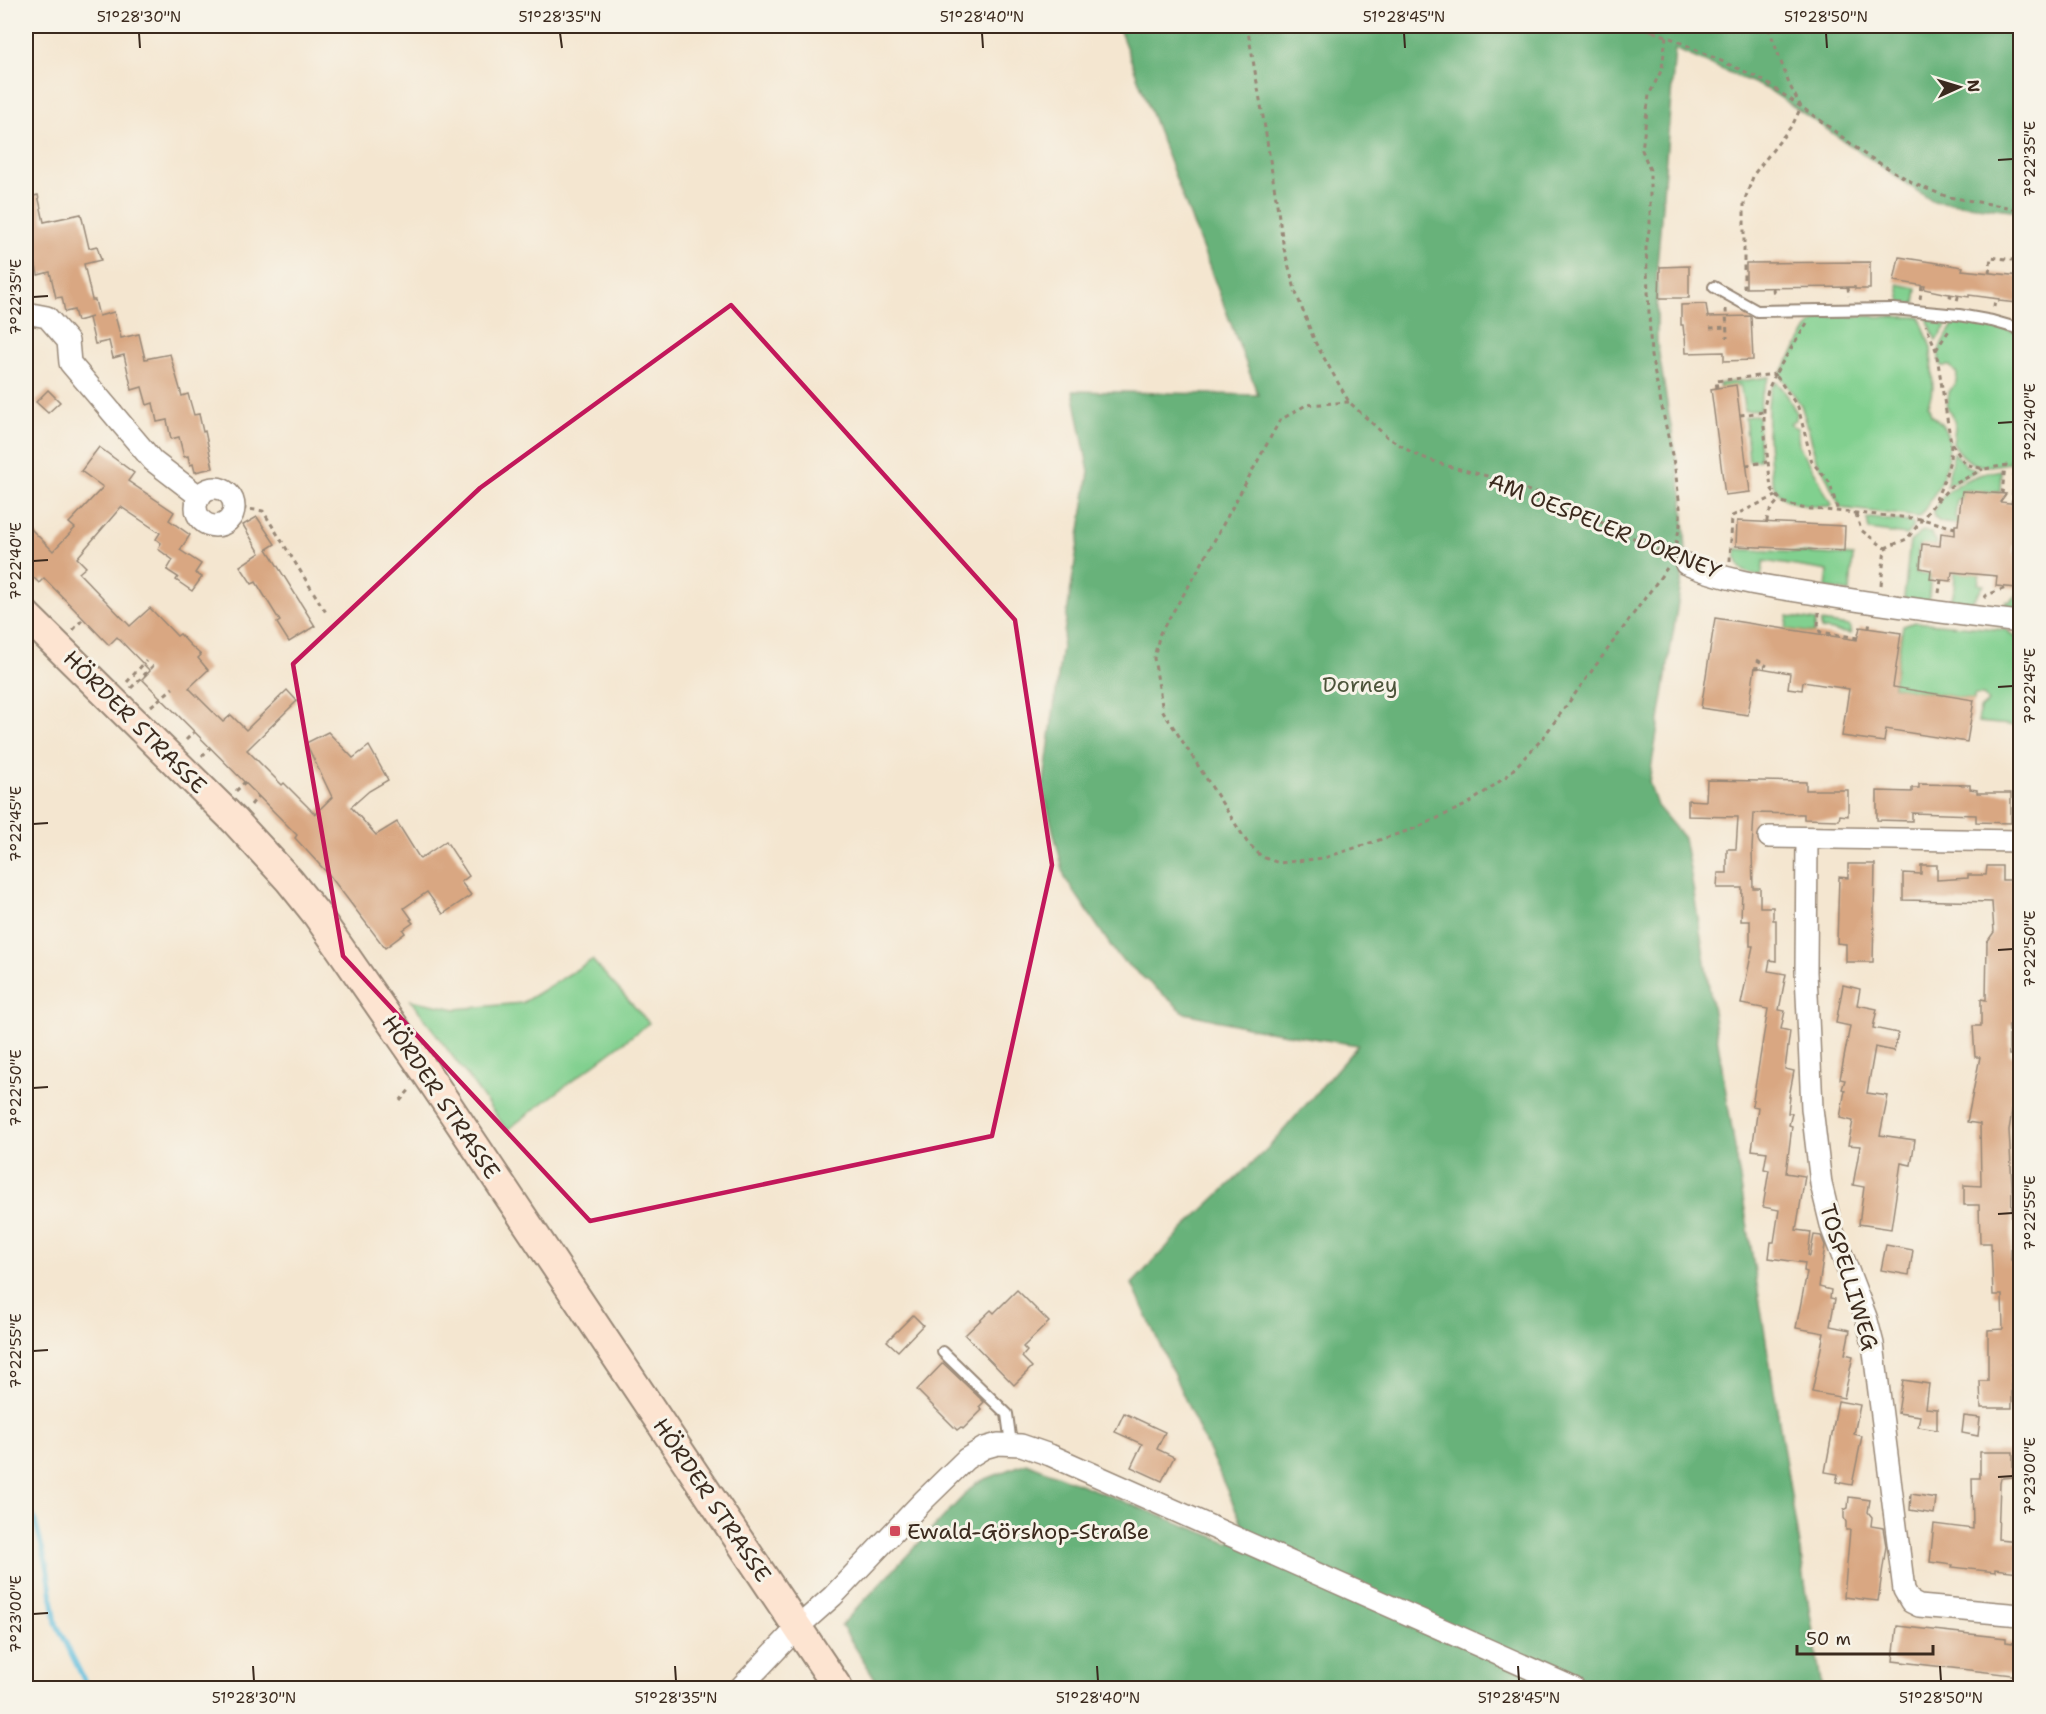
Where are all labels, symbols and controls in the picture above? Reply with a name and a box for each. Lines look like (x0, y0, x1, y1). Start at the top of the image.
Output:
text: 51°28'30"N (97, 7, 181, 27)
text: 51°28'35"N (519, 7, 601, 27)
text: 51°28'40"N (940, 7, 1024, 27)
text: 51°28'45"N (1363, 7, 1445, 27)
text: 51°28'50"N (1784, 7, 1868, 27)
north arrow (1929, 57, 1989, 117)
text: N (1963, 79, 1984, 93)
text: 7°22'35"E (2020, 121, 2040, 197)
text: 7°22'35"E (6, 259, 26, 335)
text: 7°22'40"E (2020, 383, 2040, 461)
street label: AM OESPELER DORNEY (1484, 466, 1726, 586)
text: 7°22'40"E (6, 522, 26, 600)
street label: HÖRDER STRASSE (57, 644, 213, 800)
text: 7°22'45"E (2020, 648, 2040, 724)
park label: Dorney (1322, 670, 1398, 699)
text: 7°22'45"E (6, 786, 26, 862)
text: 7°22'50"E (2020, 910, 2040, 988)
street label: HÖRDER STRASSE (375, 1009, 507, 1185)
text: 7°22'50"E (6, 1049, 26, 1127)
text: 7°22'55"E (2020, 1175, 2040, 1251)
street label: TOSPELLIWEG (1813, 1200, 1885, 1354)
text: 7°22'55"E (6, 1313, 26, 1389)
street label: HÖRDER STRASSE (646, 1412, 778, 1588)
text: 7°23'00"E (2020, 1437, 2040, 1515)
place label: Ewald-Görshop-Straße (907, 1517, 1149, 1546)
marker: Ewald-Görshop-Straße (888, 1524, 902, 1538)
text: 7°23'00"E (6, 1575, 26, 1653)
scale bar (1797, 1618, 1934, 1656)
text: 50 m (1806, 1627, 1851, 1651)
text: 51°28'30"N (212, 1688, 296, 1708)
text: 51°28'35"N (635, 1688, 717, 1708)
text: 51°28'40"N (1056, 1688, 1140, 1708)
text: 51°28'45"N (1478, 1688, 1560, 1708)
text: 51°28'50"N (1899, 1688, 1983, 1708)

